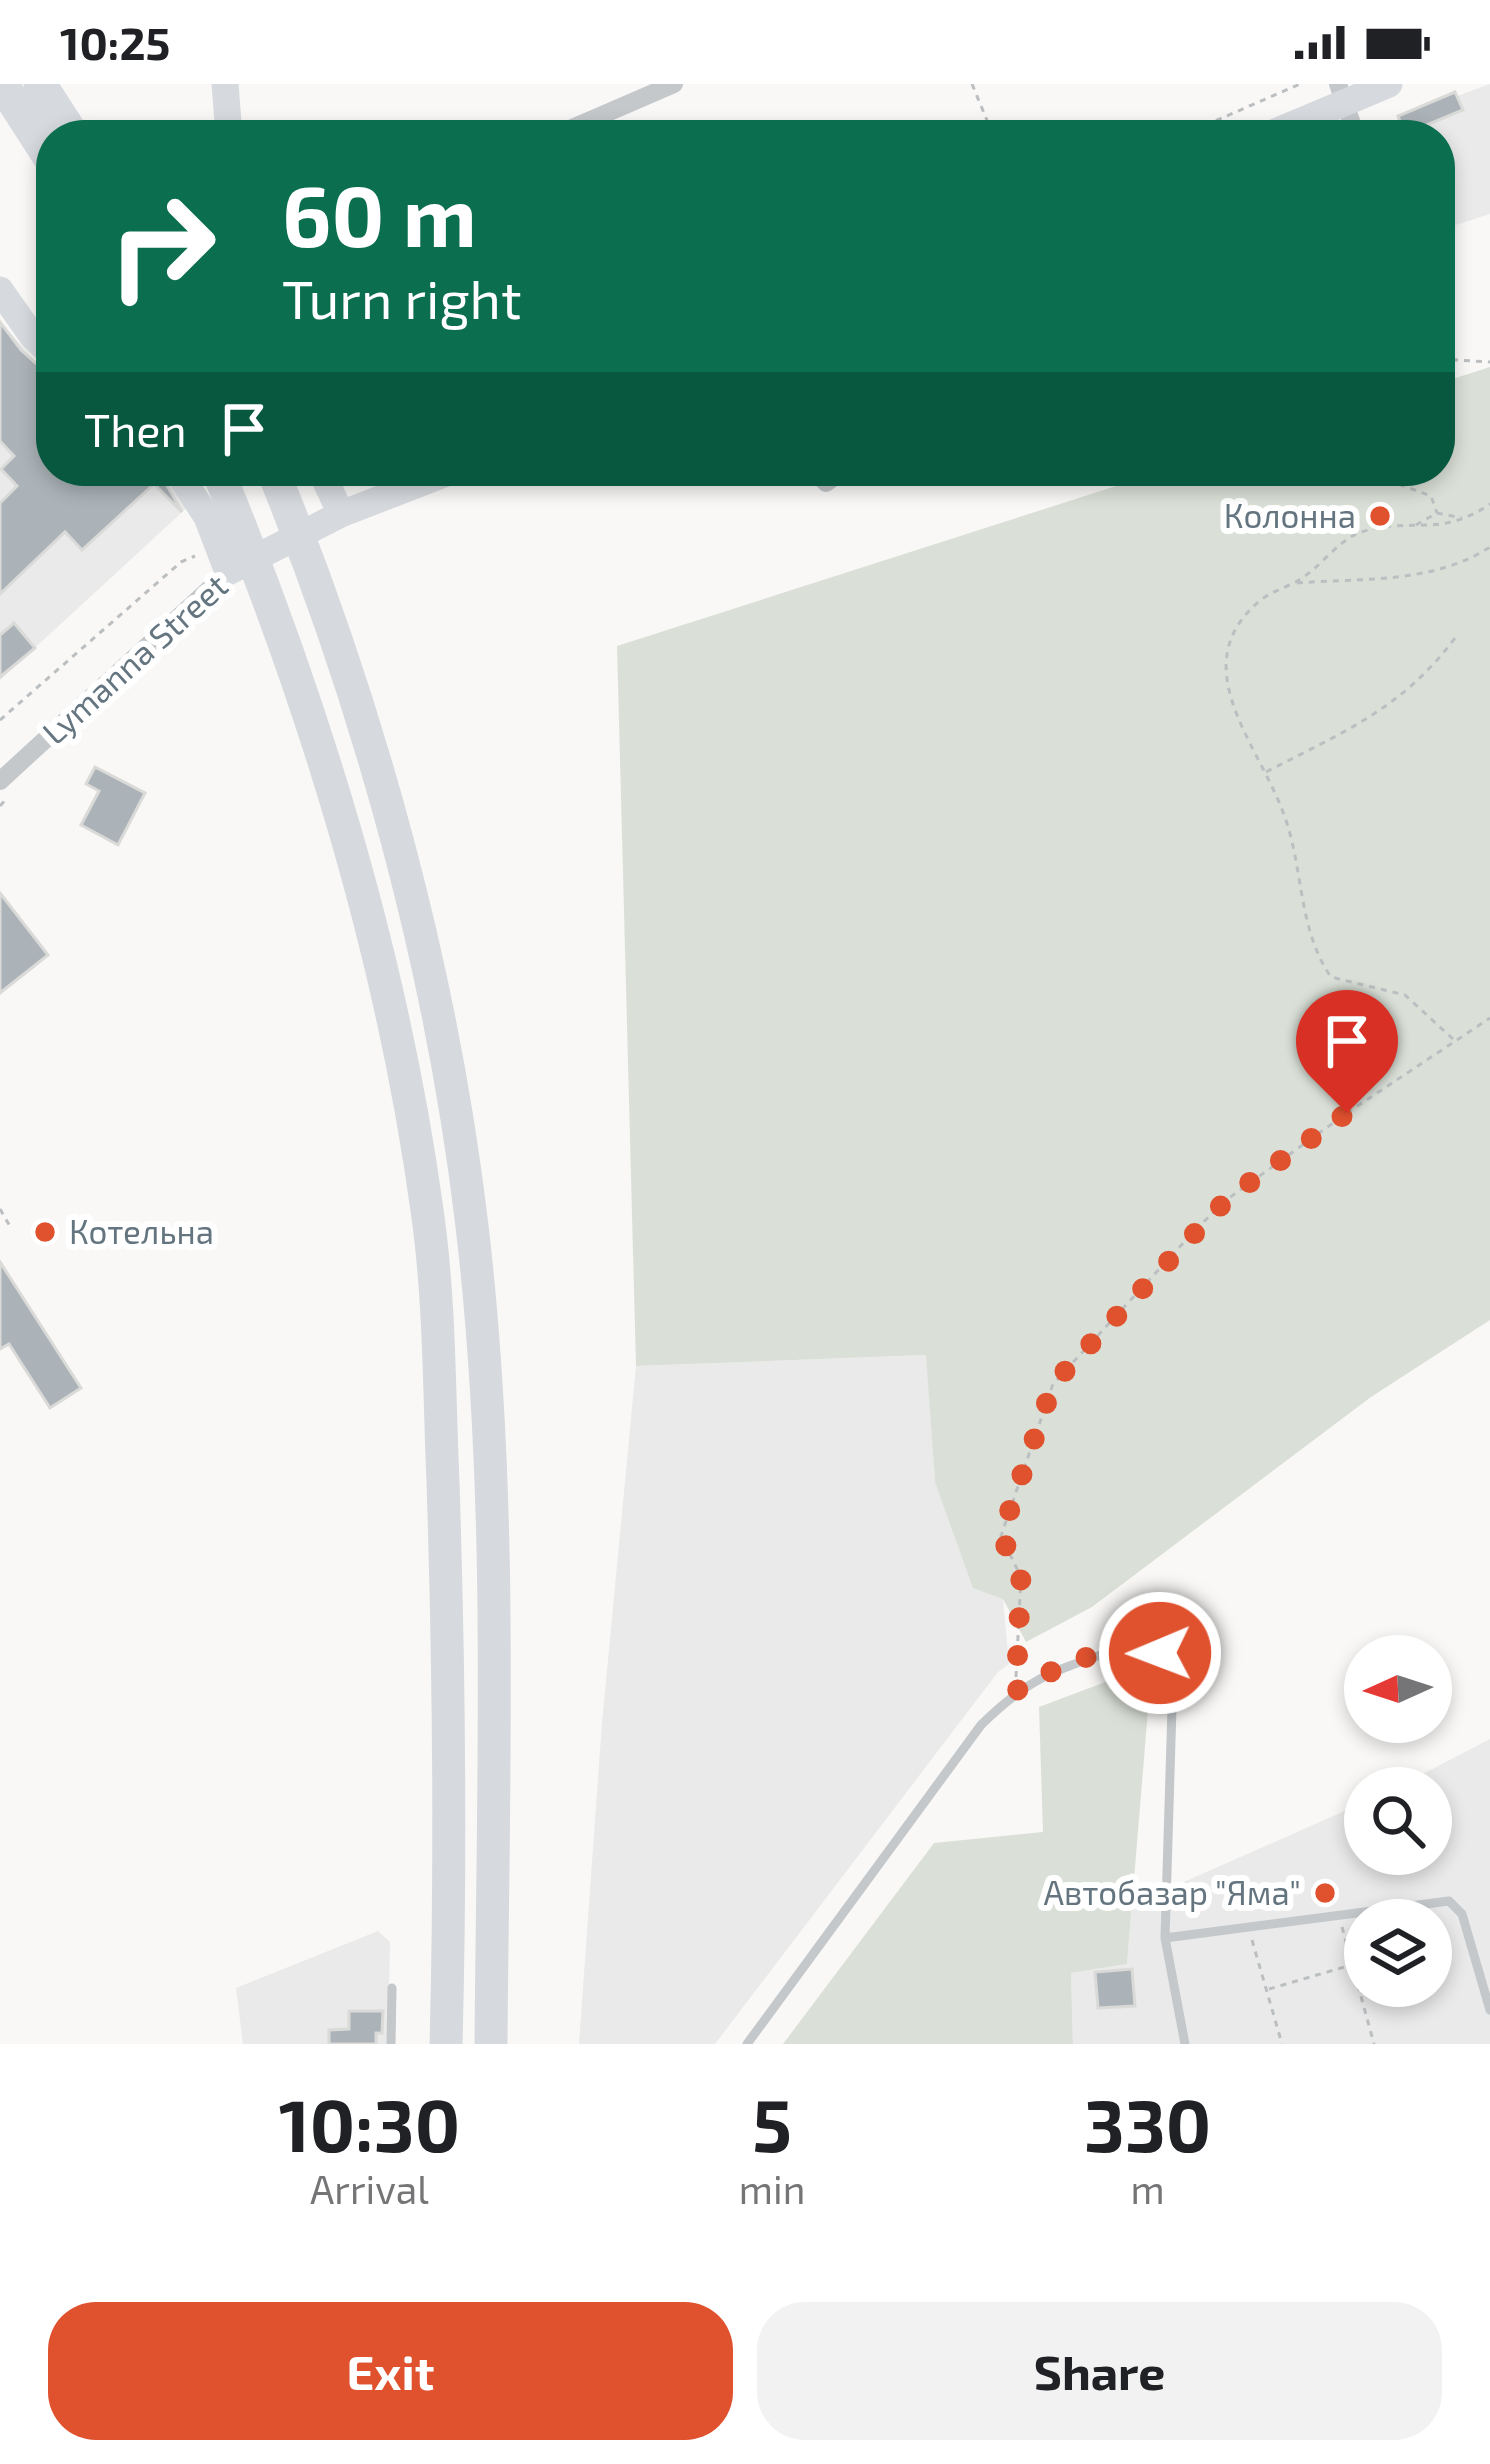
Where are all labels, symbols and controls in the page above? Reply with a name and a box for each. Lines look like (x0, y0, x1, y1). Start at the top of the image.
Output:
text: 10:25 (60, 15, 170, 69)
text: 60 m (282, 163, 477, 264)
icon: right (84, 168, 240, 324)
text: Turn right (282, 265, 522, 330)
icon: arrive (211, 396, 277, 462)
text: Then (84, 402, 187, 456)
place label: Колонна (1224, 495, 1356, 535)
marker: Колонна (1367, 503, 1393, 529)
street label: Lymanna Street (34, 565, 235, 752)
pin (1296, 990, 1398, 1113)
icon: arrive (1314, 1008, 1380, 1074)
place label: Котельна (69, 1211, 214, 1251)
marker: Котельна (32, 1219, 58, 1245)
position arrow (1097, 1590, 1223, 1716)
north arrow (1344, 1635, 1452, 1743)
map controls (1344, 1635, 1452, 2007)
button: search (1344, 1767, 1452, 1875)
place label: Автобазар "Яма" (1044, 1872, 1301, 1912)
marker: Автобазар "Яма" (1312, 1880, 1338, 1906)
button: layers (1344, 1899, 1452, 2007)
text: 10:30 (279, 2080, 460, 2166)
text: 5 (752, 2080, 792, 2166)
text: 330 (1084, 2080, 1211, 2166)
text: Arrival (310, 2165, 429, 2212)
text: min (739, 2165, 805, 2212)
text: m (1131, 2165, 1165, 2212)
button: Exit (48, 2302, 733, 2440)
button: Share (757, 2302, 1442, 2440)

